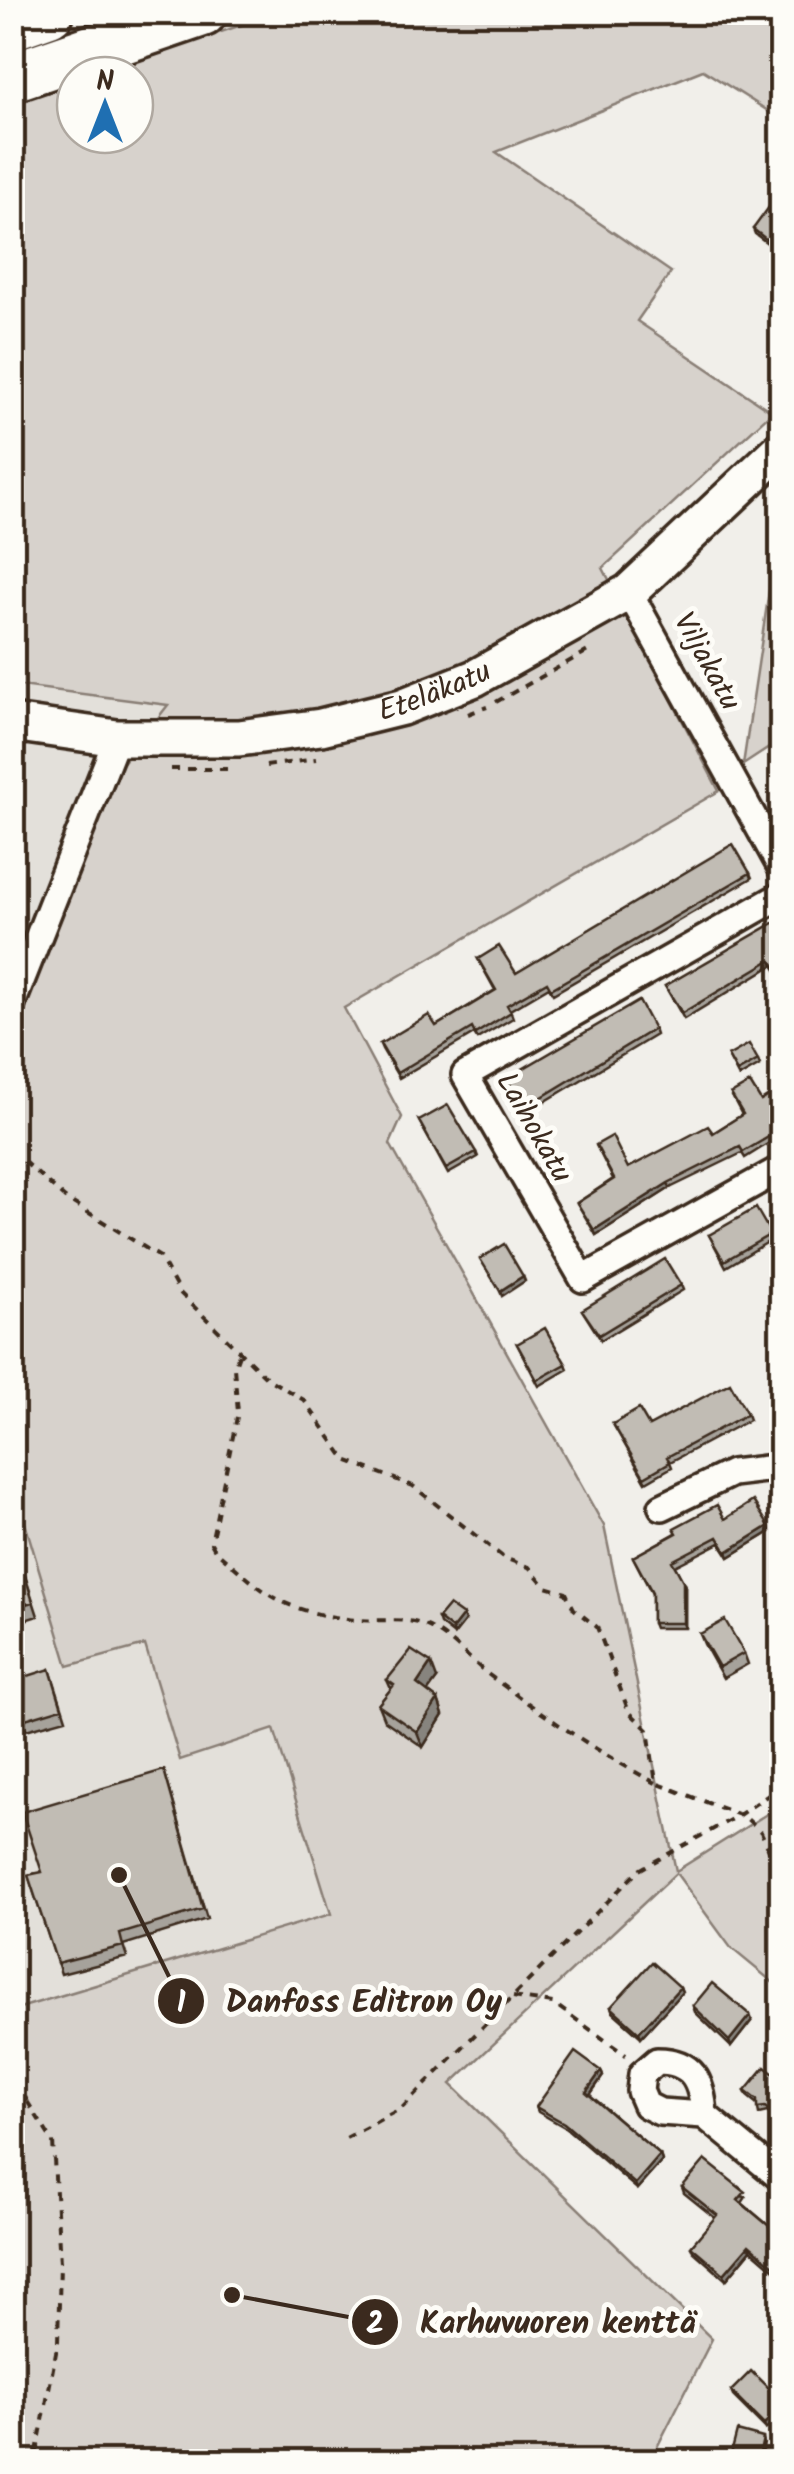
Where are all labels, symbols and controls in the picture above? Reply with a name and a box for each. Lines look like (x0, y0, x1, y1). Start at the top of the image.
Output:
north arrow (55, 55, 155, 155)
text: N (96, 60, 114, 105)
street label: Viljakatu (659, 604, 753, 720)
street label: Eteläkatu (373, 649, 501, 736)
street label: Laihokatu (482, 1063, 584, 1193)
callout: Danfoss Editron Oy (156, 1970, 523, 2032)
text: Danfoss Editron Oy (226, 1978, 503, 2029)
text: 1 (176, 1980, 186, 2028)
callout: Karhuvuoren kenttä (350, 2291, 717, 2353)
text: Karhuvuoren kenttä (420, 2299, 699, 2350)
text: 2 (366, 2301, 384, 2349)

